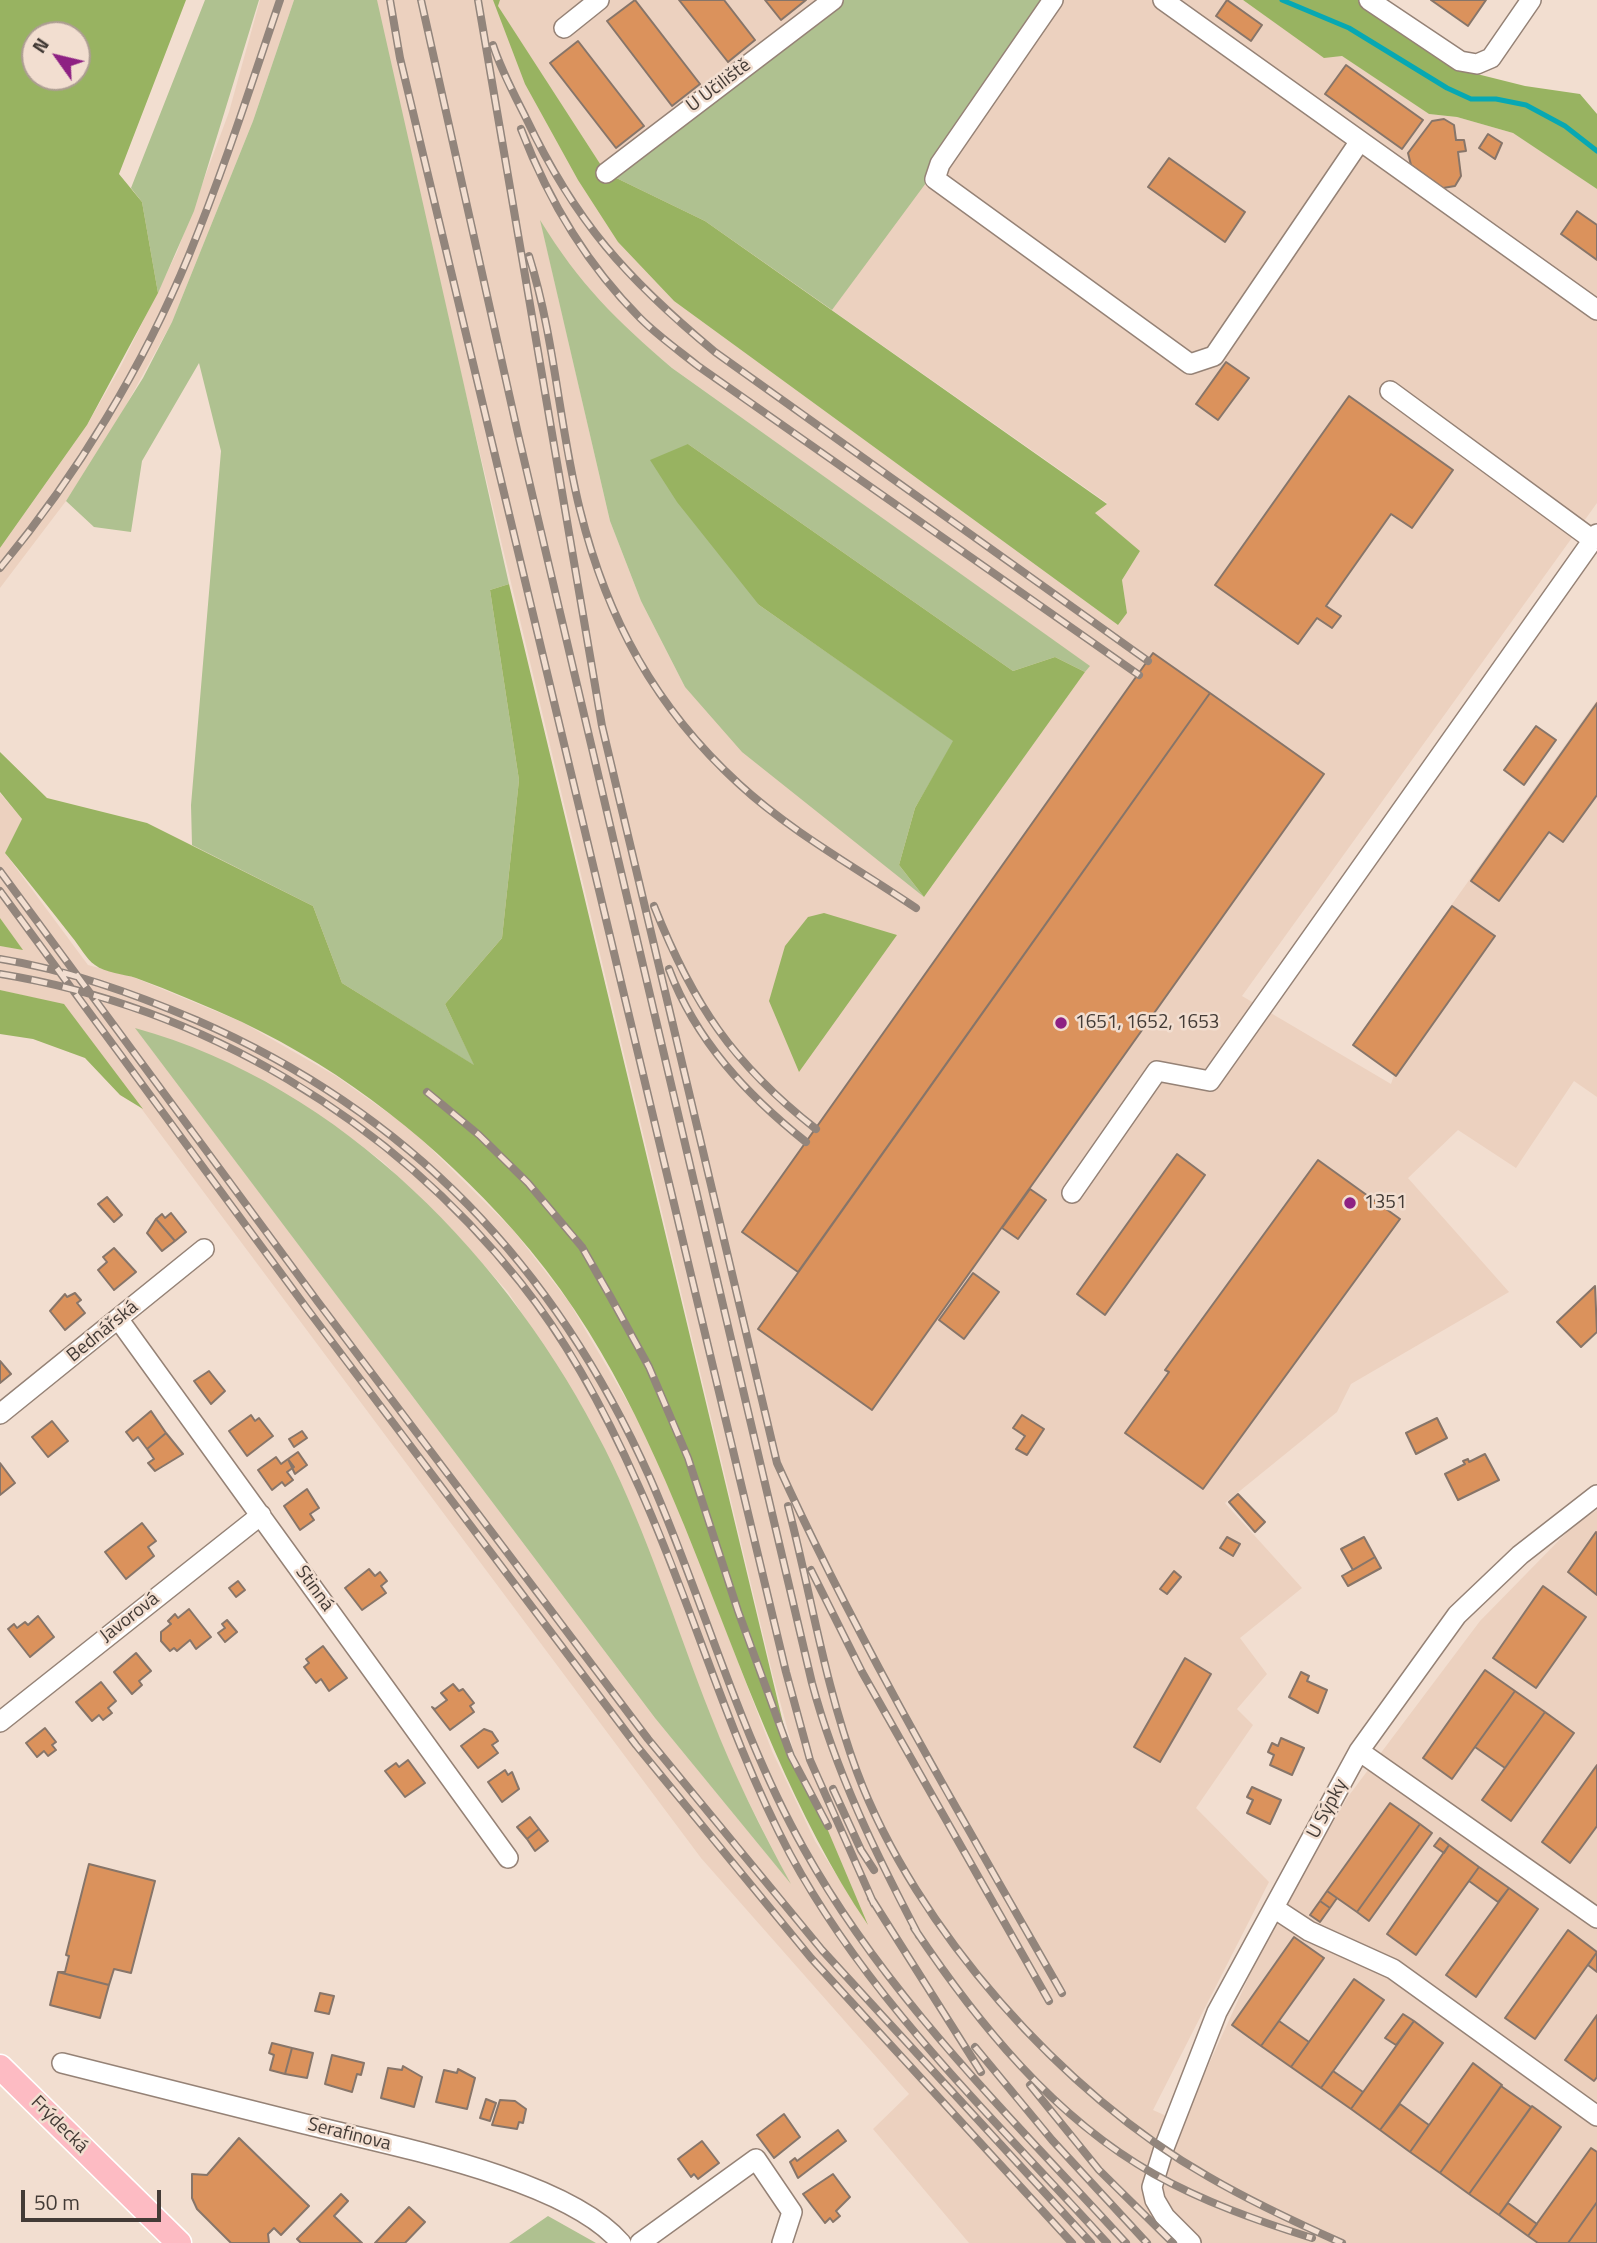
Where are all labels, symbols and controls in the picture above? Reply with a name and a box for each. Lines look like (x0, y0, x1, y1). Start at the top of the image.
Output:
north arrow (21, 21, 91, 91)
text: N (24, 32, 56, 59)
street label: U Učiliště (682, 54, 756, 118)
place label: 1651, 1652, 1653 (1075, 1012, 1220, 1034)
marker: 1651, 1652, 1653 (1053, 1015, 1069, 1031)
place label: 1351 (1364, 1192, 1407, 1214)
marker: 1351 (1342, 1195, 1358, 1211)
street label: Bednářská (63, 1296, 143, 1368)
street label: Stinná (290, 1562, 338, 1616)
street label: Javorová (96, 1588, 164, 1648)
street label: U Sýpky (1303, 1775, 1353, 1843)
street label: Frýdecká (26, 2092, 92, 2158)
street label: Serafinova (305, 2114, 393, 2156)
scale bar (24, 2176, 164, 2220)
text: 50 m (34, 2186, 80, 2218)

